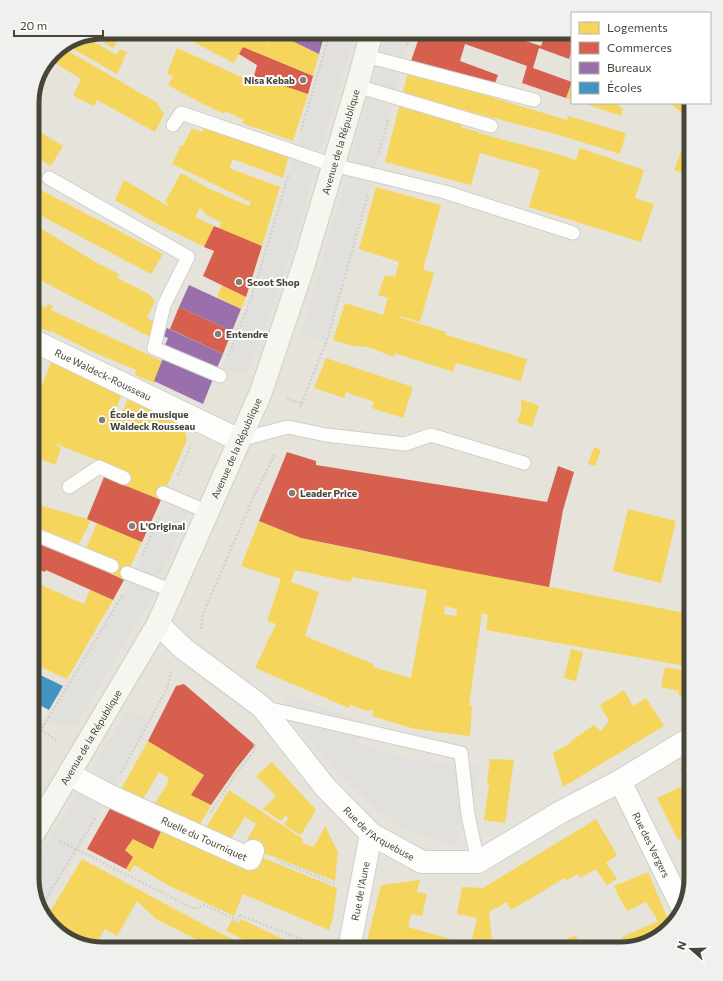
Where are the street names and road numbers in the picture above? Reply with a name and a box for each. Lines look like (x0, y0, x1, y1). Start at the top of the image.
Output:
street label: Avenue de la République (319, 88, 362, 196)
street label: Rue Waldeck-Rousseau (53, 346, 153, 403)
street label: Avenue de la République (208, 396, 264, 500)
street label: Avenue de la République (58, 687, 124, 787)
street label: Rue de l'Arquebuse (341, 804, 417, 863)
street label: Rue des Vergers (630, 810, 673, 880)
street label: Ruelle du Tourniquet (159, 814, 249, 863)
street label: Rue de l'Aune (349, 861, 372, 922)

